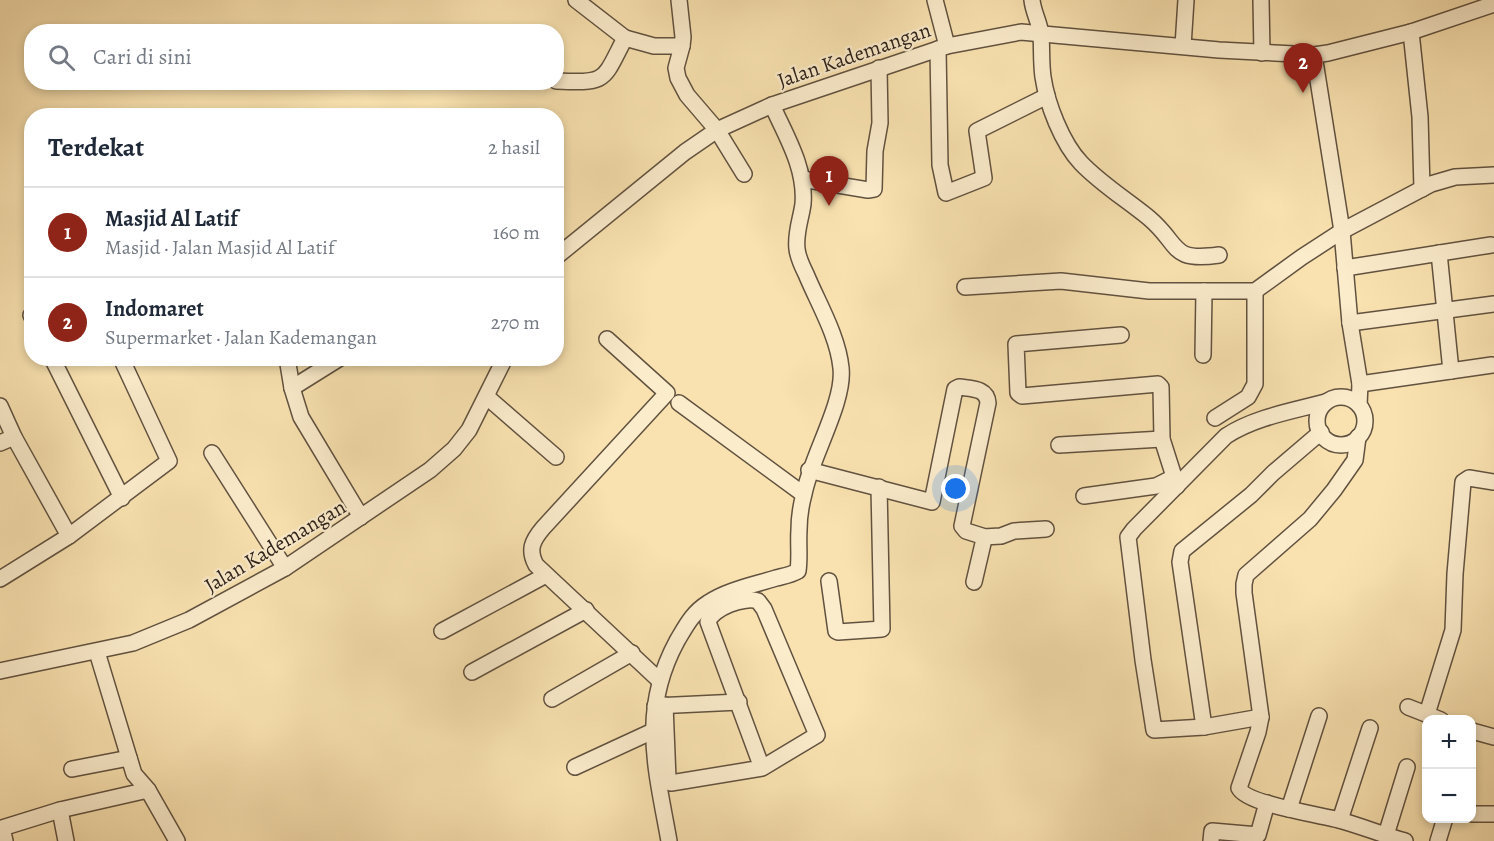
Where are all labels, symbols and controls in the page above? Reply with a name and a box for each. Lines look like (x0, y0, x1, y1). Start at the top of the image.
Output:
street label: Jalan Kademangan (774, 16, 934, 94)
search box (24, 24, 564, 90)
icon: search (45, 41, 78, 74)
text: Cari di sini (93, 42, 192, 72)
pin: 2 (1284, 44, 1322, 93)
text: Terdekat (48, 130, 144, 165)
text: 2 hasil (488, 134, 540, 161)
pin: 1 (810, 156, 848, 206)
text: Masjid Al Latif (105, 204, 238, 234)
text: 1 (64, 219, 71, 246)
text: 160 m (493, 219, 540, 246)
text: Masjid · Jalan Masjid Al Latif (105, 234, 335, 261)
text: Indomaret (105, 294, 204, 324)
text: 2 (63, 309, 72, 336)
text: 270 m (491, 309, 540, 336)
text: Supermarket · Jalan Kademangan (105, 324, 377, 351)
your location (941, 474, 970, 503)
street label: Jalan Kademangan (199, 493, 351, 599)
map controls (1422, 715, 1476, 823)
button: + (1422, 715, 1476, 769)
button: − (1422, 769, 1476, 823)

